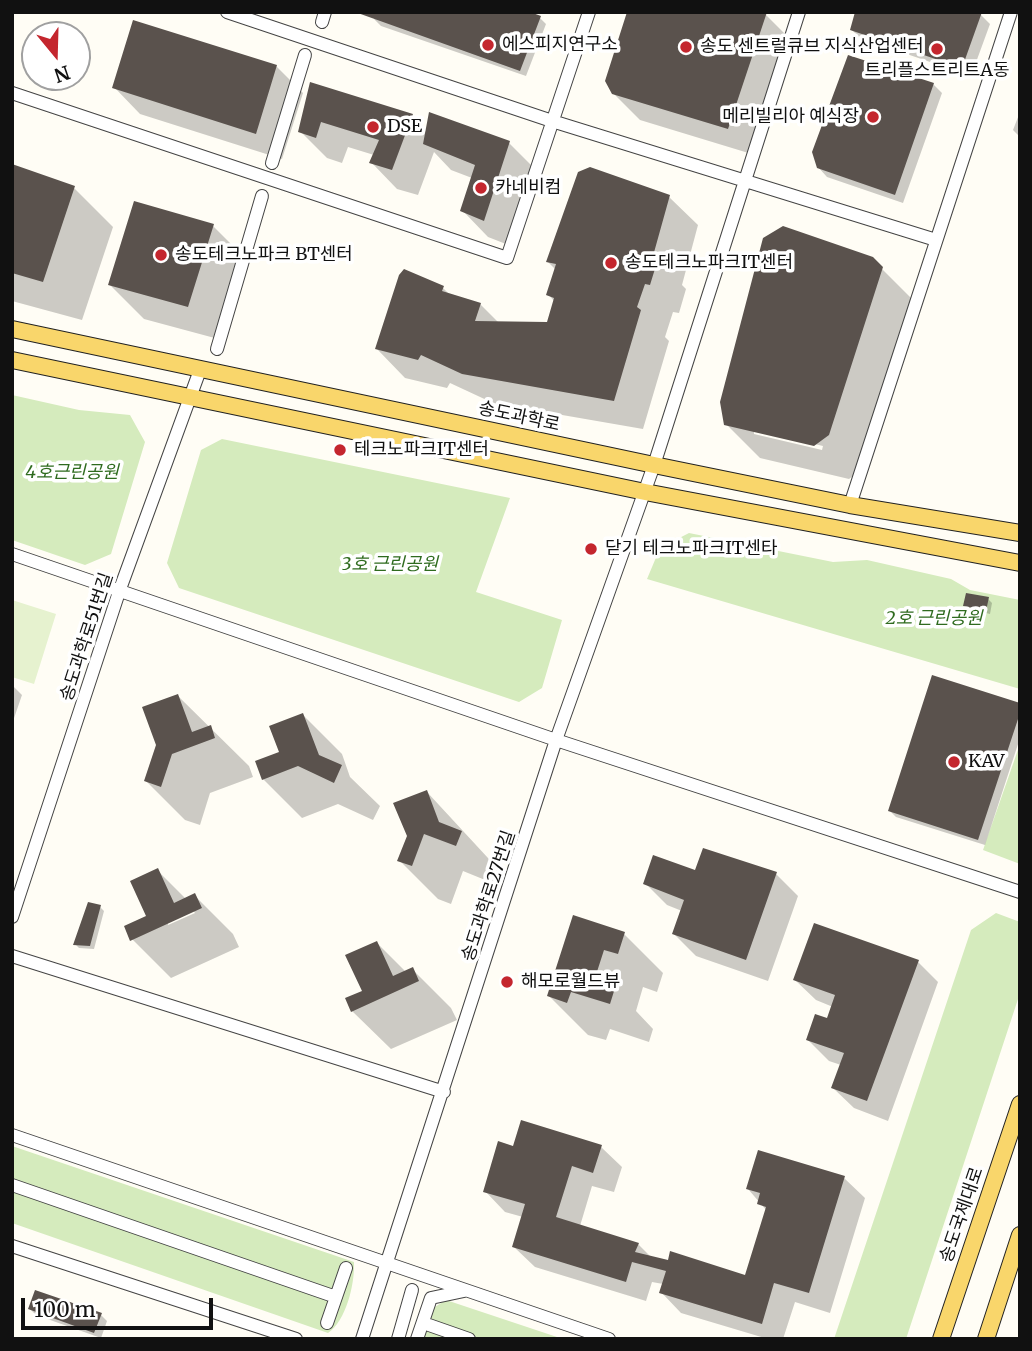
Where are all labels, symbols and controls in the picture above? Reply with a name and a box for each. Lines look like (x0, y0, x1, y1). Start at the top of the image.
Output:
north arrow (21, 21, 91, 91)
place label: 에스피지연구소 (502, 34, 618, 56)
place label: 송도 센트럴큐브 지식산업센터 (700, 36, 924, 58)
marker: 에스피지연구소 (480, 37, 496, 53)
marker: 송도 센트럴큐브 지식산업센터 (678, 39, 694, 55)
marker: 트리플스트리트A동 (929, 41, 945, 57)
text: N (51, 60, 73, 88)
place label: 트리플스트리트A동 (864, 60, 1010, 82)
place label: 메리빌리아 예식장 (722, 106, 859, 128)
marker: 메리빌리아 예식장 (865, 109, 881, 125)
place label: DSE (387, 116, 422, 138)
marker: DSE (365, 119, 381, 135)
place label: 카네비컴 (495, 177, 561, 199)
marker: 카네비컴 (473, 180, 489, 196)
place label: 송도테크노파크 BT센터 (175, 244, 353, 266)
marker: 송도테크노파크 BT센터 (153, 247, 169, 263)
place label: 송도테크노파크IT센터 (625, 252, 793, 274)
marker: 송도테크노파크IT센터 (603, 255, 619, 271)
street label: 송도과학로 (476, 398, 562, 436)
place label: 테크노파크IT센터 (354, 439, 489, 461)
marker: 테크노파크IT센터 (332, 442, 348, 458)
park label: 4호근린공원 (25, 462, 119, 484)
place label: 닫기 테크노파크IT센타 (605, 538, 778, 560)
marker: 닫기 테크노파크IT센타 (583, 541, 599, 557)
park label: 3호 근린공원 (342, 554, 438, 576)
street label: 송도과학로51번길 (56, 570, 118, 704)
park label: 2호 근린공원 (885, 608, 983, 630)
place label: KAV (968, 751, 1005, 773)
marker: KAV (946, 754, 962, 770)
street label: 송도과학로27번길 (458, 828, 520, 964)
place label: 해모로월드뷰 (521, 971, 620, 993)
marker: 해모로월드뷰 (499, 974, 515, 990)
street label: 송도국제대로 (936, 1165, 988, 1265)
scale bar (24, 1284, 217, 1328)
text: 100 m (34, 1296, 96, 1323)

